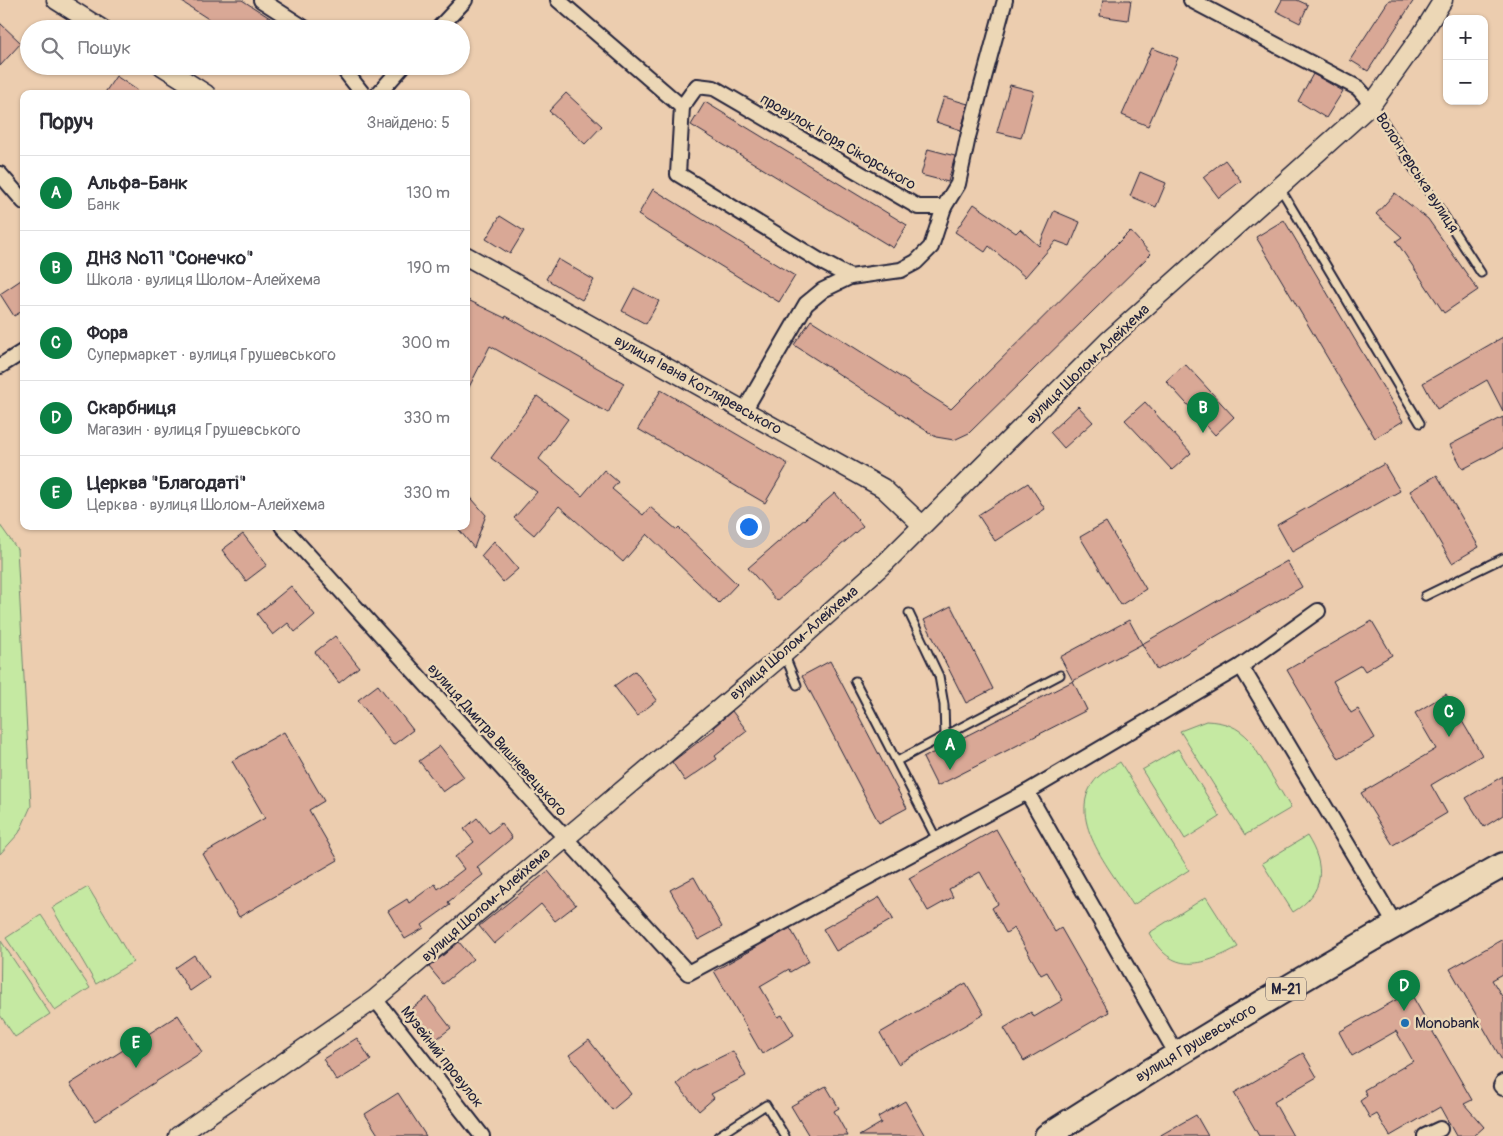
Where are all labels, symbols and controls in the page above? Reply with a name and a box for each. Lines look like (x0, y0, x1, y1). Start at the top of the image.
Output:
map controls (1443, 15, 1488, 105)
button: + (1443, 15, 1488, 60)
search box (20, 20, 470, 75)
icon: search (38, 34, 66, 62)
text: Пошук (78, 36, 131, 60)
button: − (1443, 60, 1488, 105)
street label: провулок Ігоря Сікорського (757, 90, 919, 194)
text: Поруч (40, 109, 93, 136)
street label: Волонтерська вулиця (1371, 109, 1463, 237)
text: Знайдено: 5 (367, 113, 450, 133)
text: Альфа-Банк (87, 171, 188, 195)
text: A (51, 183, 61, 203)
text: 130 m (406, 183, 450, 203)
text: Банк (87, 195, 120, 215)
text: ДНЗ №11 "Сонечко" (87, 246, 254, 270)
text: B (51, 258, 61, 278)
text: 190 m (407, 258, 450, 278)
text: Школа · вулиця Шолом-Алейхема (87, 270, 320, 290)
street label: вулиця Шолом-Алейхема (1022, 300, 1154, 428)
text: Фора (87, 321, 128, 345)
street label: вулиця Івана Котляревського (611, 331, 785, 439)
text: C (51, 333, 61, 353)
text: 300 m (402, 333, 450, 353)
text: Супермаркет · вулиця Грушевського (87, 345, 336, 365)
pin: B (1187, 392, 1219, 433)
text: Скарбниця (87, 396, 176, 420)
text: D (51, 408, 61, 428)
text: 330 m (404, 408, 450, 428)
text: Магазин · вулиця Грушевського (87, 420, 301, 440)
text: Церква "Благодаті" (87, 471, 246, 495)
text: E (52, 483, 60, 503)
text: 330 m (404, 483, 450, 503)
text: Церква · вулиця Шолом-Алейхема (87, 495, 325, 515)
your location (736, 514, 762, 540)
street label: вулиця Шолом-Алейхема (726, 582, 862, 704)
street label: вулиця Дмитра Вишневецького (423, 660, 571, 820)
pin: C (1433, 696, 1465, 737)
pin: A (934, 729, 966, 770)
street label: вулиця Шолом-Алейхема (418, 844, 554, 966)
pin: D (1388, 970, 1420, 1011)
road number: М-21 (1266, 978, 1306, 1001)
street label: вулиця Грушевського (1132, 999, 1260, 1087)
street label: Музейний провулок (396, 1002, 488, 1112)
place label: Monobank (1415, 1014, 1480, 1033)
marker: Monobank (1399, 1017, 1411, 1029)
pin: E (120, 1027, 152, 1068)

